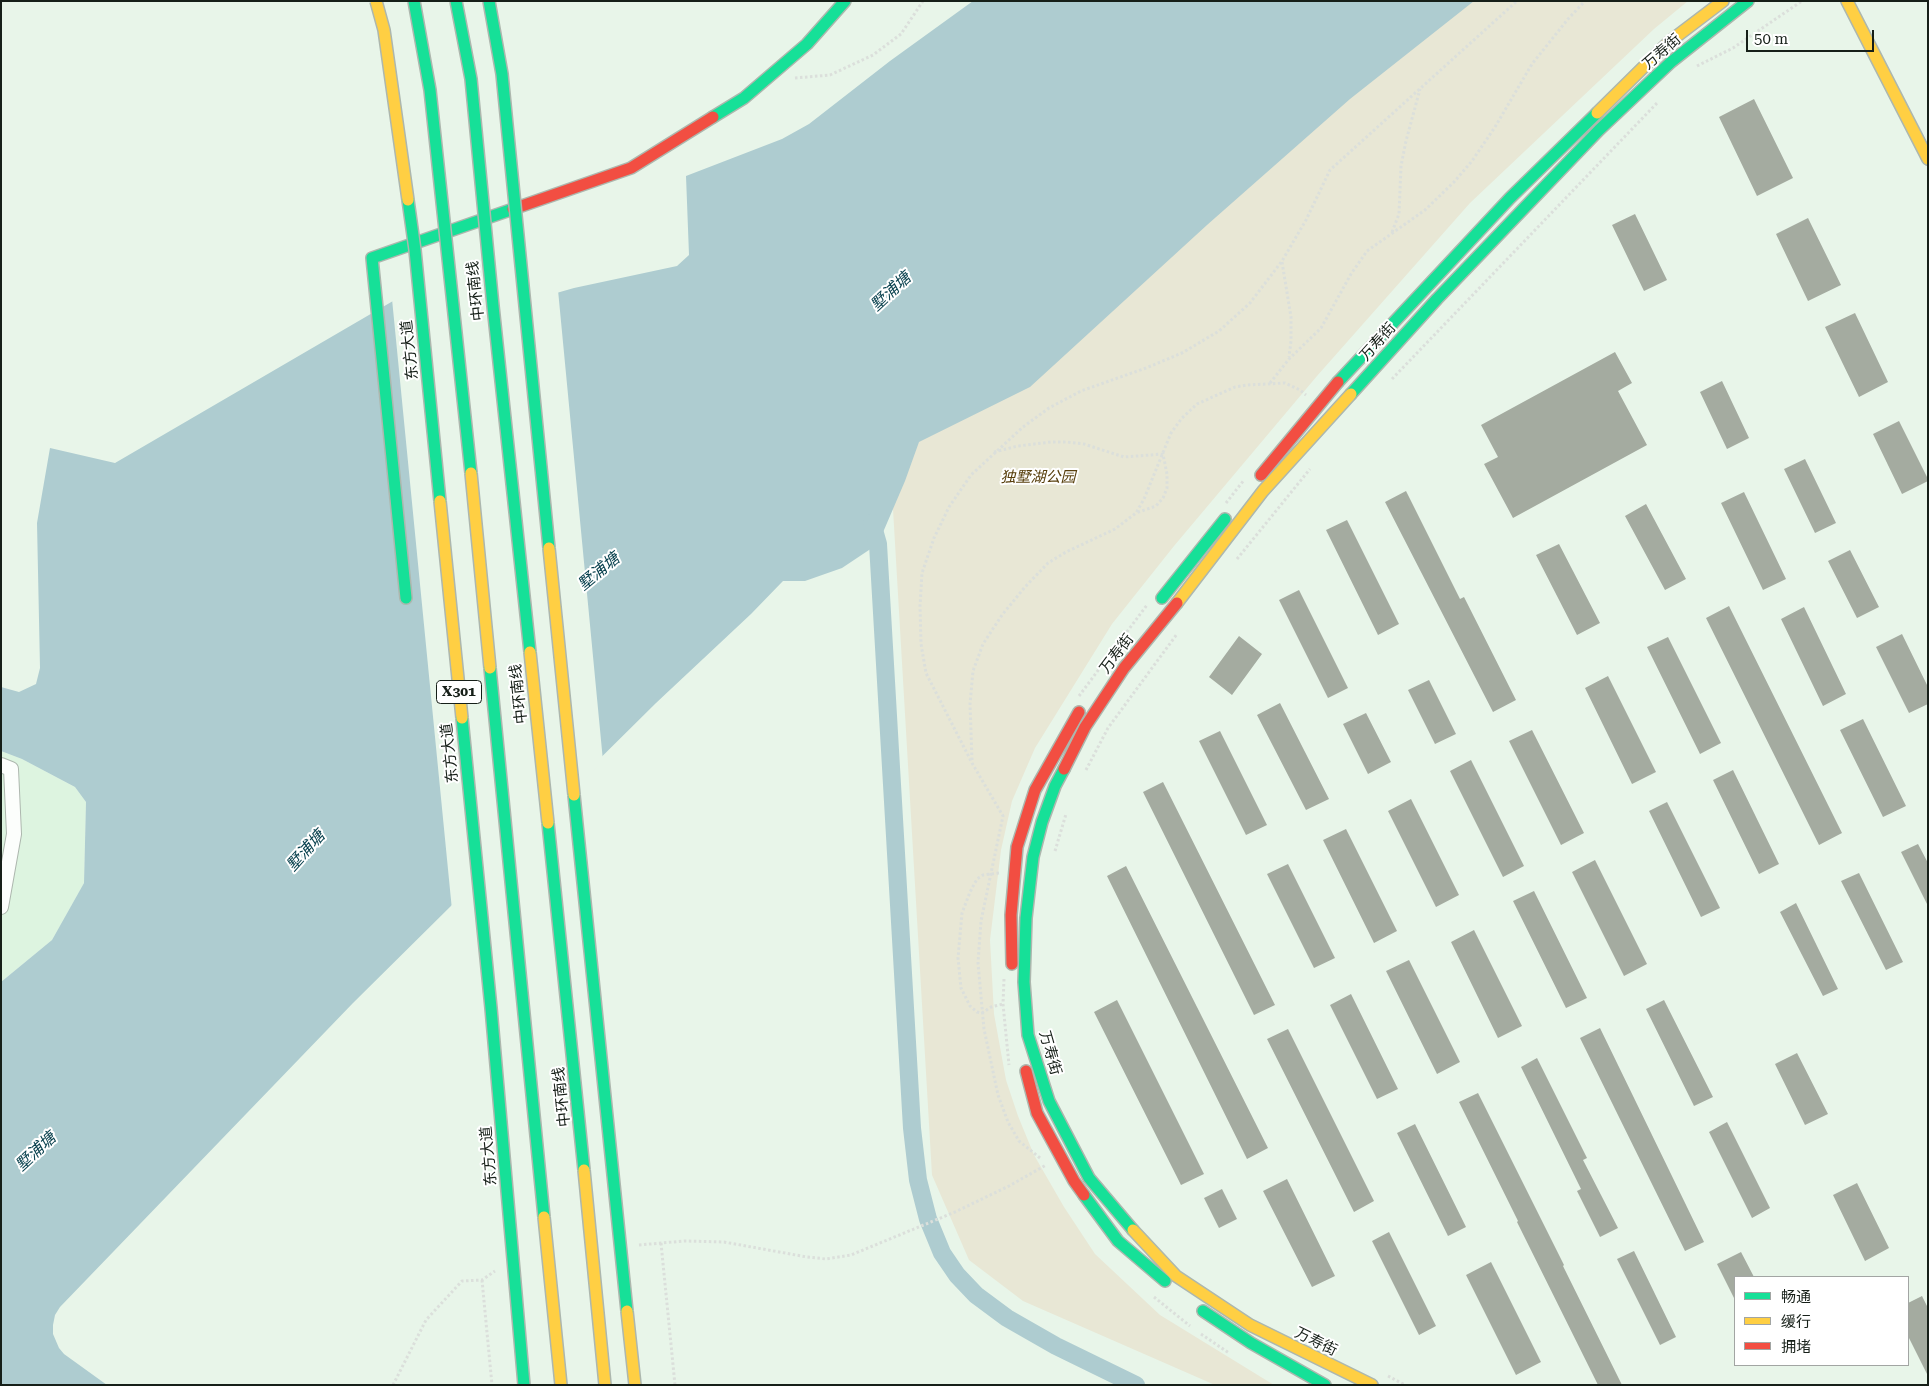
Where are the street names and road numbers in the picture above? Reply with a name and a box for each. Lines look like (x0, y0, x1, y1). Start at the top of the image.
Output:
street label: 万寿街 (1639, 30, 1685, 74)
street label: 中环南线 (464, 260, 488, 322)
street label: 东方大道 (398, 319, 422, 381)
street label: 万寿街 (1356, 319, 1400, 365)
street label: 万寿街 (1096, 631, 1138, 677)
street label: 中环南线 (507, 663, 531, 725)
road number: X301 (436, 680, 482, 704)
street label: 东方大道 (438, 722, 462, 784)
street label: 万寿街 (1035, 1029, 1065, 1077)
street label: 中环南线 (550, 1066, 574, 1128)
street label: 东方大道 (477, 1125, 501, 1187)
street label: 万寿街 (1292, 1324, 1340, 1360)

